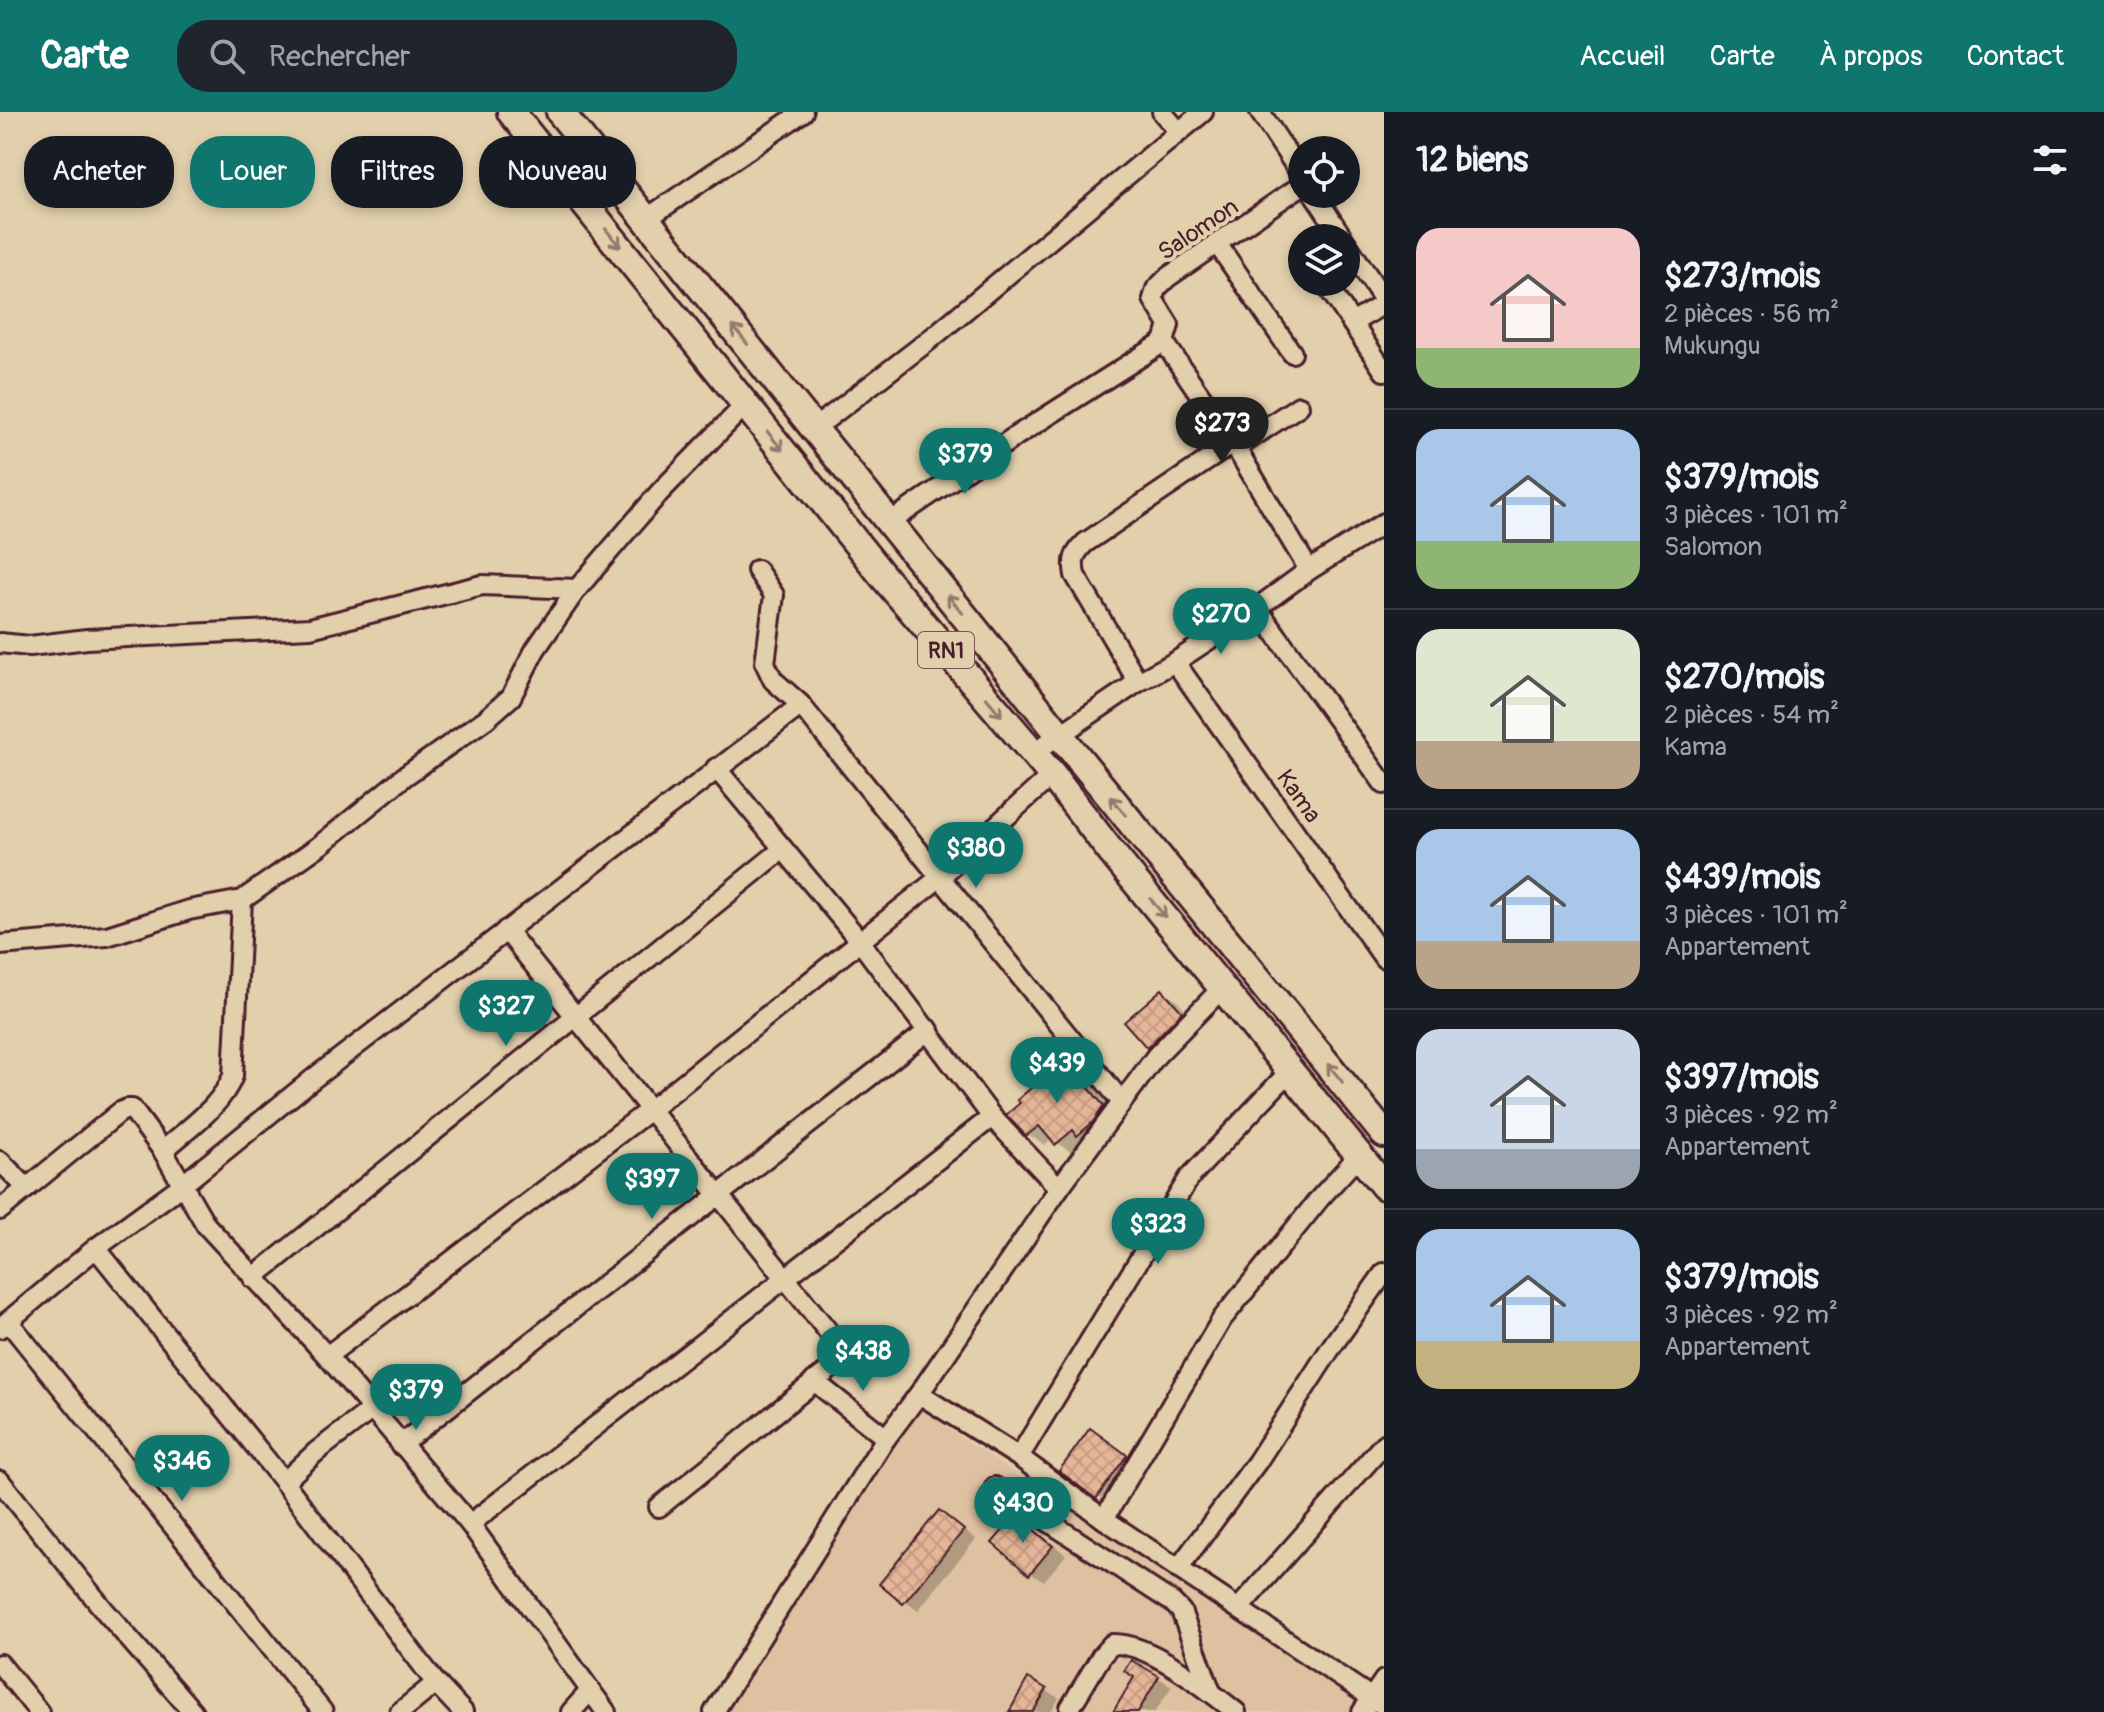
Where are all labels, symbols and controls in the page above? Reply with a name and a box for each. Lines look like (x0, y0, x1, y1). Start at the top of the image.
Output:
search box (177, 20, 737, 92)
text: Carte (40, 32, 129, 80)
icon: search (205, 34, 249, 78)
text: Rechercher (269, 38, 411, 75)
text: Accueil (1579, 39, 1666, 74)
text: Carte (1710, 39, 1775, 74)
text: À propos (1819, 39, 1923, 74)
text: Contact (1967, 39, 2064, 74)
chip: Acheter (24, 136, 174, 208)
chip: Louer (190, 136, 315, 208)
chip: Filtres (331, 136, 463, 208)
chip: Nouveau (479, 136, 636, 208)
map controls (1288, 136, 1360, 296)
button: locate (1288, 136, 1360, 208)
icon: filters (2028, 138, 2072, 182)
text: 12 biens (1416, 139, 1528, 182)
street label: Salomon (1153, 192, 1244, 267)
button: layers (1288, 224, 1360, 296)
one-way arrow (604, 227, 622, 248)
text: $273/mois (1664, 255, 1820, 298)
icon: home (1480, 260, 1576, 356)
text: 2 pièces · 56 m² (1664, 298, 1839, 330)
one-way arrow (731, 325, 749, 346)
text: Mukungu (1664, 330, 1761, 362)
pin: $273 (1175, 397, 1269, 465)
text: $273 (1194, 407, 1250, 439)
pin: $379 (918, 428, 1012, 496)
one-way arrow (767, 430, 784, 451)
text: $379 (937, 438, 993, 470)
text: $379/mois (1664, 456, 1819, 499)
icon: home (1480, 461, 1576, 557)
text: 3 pièces · 101 m² (1664, 499, 1848, 531)
text: Salomon (1664, 531, 1762, 563)
pin: $270 (1174, 588, 1268, 656)
one-way arrow (946, 594, 964, 615)
text: $270 (1191, 598, 1251, 630)
road number: RN1 (918, 632, 974, 668)
text: $270/mois (1664, 656, 1825, 699)
icon: home (1480, 661, 1576, 757)
one-way arrow (985, 696, 1003, 716)
text: 2 pièces · 54 m² (1664, 699, 1839, 731)
text: Kama (1664, 731, 1727, 763)
street label: Kama (1270, 764, 1327, 828)
one-way arrow (1109, 796, 1127, 817)
pin: $380 (929, 822, 1023, 890)
text: $380 (946, 832, 1006, 864)
text: $439/mois (1664, 856, 1821, 899)
icon: home (1480, 861, 1576, 957)
one-way arrow (1149, 898, 1167, 918)
text: 3 pièces · 101 m² (1664, 899, 1848, 931)
text: Appartement (1664, 931, 1810, 963)
pin: $327 (459, 980, 553, 1048)
text: $327 (478, 990, 534, 1022)
pin: $439 (1010, 1037, 1104, 1105)
text: $439 (1028, 1047, 1086, 1079)
text: $397/mois (1664, 1056, 1819, 1099)
icon: home (1480, 1061, 1576, 1157)
one-way arrow (1326, 1063, 1344, 1084)
text: 3 pièces · 92 m² (1664, 1099, 1838, 1131)
text: Appartement (1664, 1131, 1810, 1163)
pin: $397 (605, 1153, 699, 1221)
text: $397 (624, 1163, 680, 1195)
pin: $323 (1111, 1198, 1205, 1266)
text: $323 (1130, 1208, 1186, 1240)
text: $379/mois (1664, 1256, 1819, 1299)
icon: home (1480, 1261, 1576, 1357)
text: 3 pièces · 92 m² (1664, 1299, 1838, 1331)
pin: $438 (816, 1325, 910, 1393)
text: Appartement (1664, 1331, 1810, 1363)
text: $438 (835, 1335, 891, 1367)
pin: $379 (369, 1364, 463, 1432)
text: $379 (388, 1374, 444, 1406)
pin: $346 (135, 1435, 229, 1503)
text: $346 (153, 1445, 211, 1477)
pin: $430 (976, 1477, 1070, 1545)
text: $430 (992, 1487, 1054, 1519)

